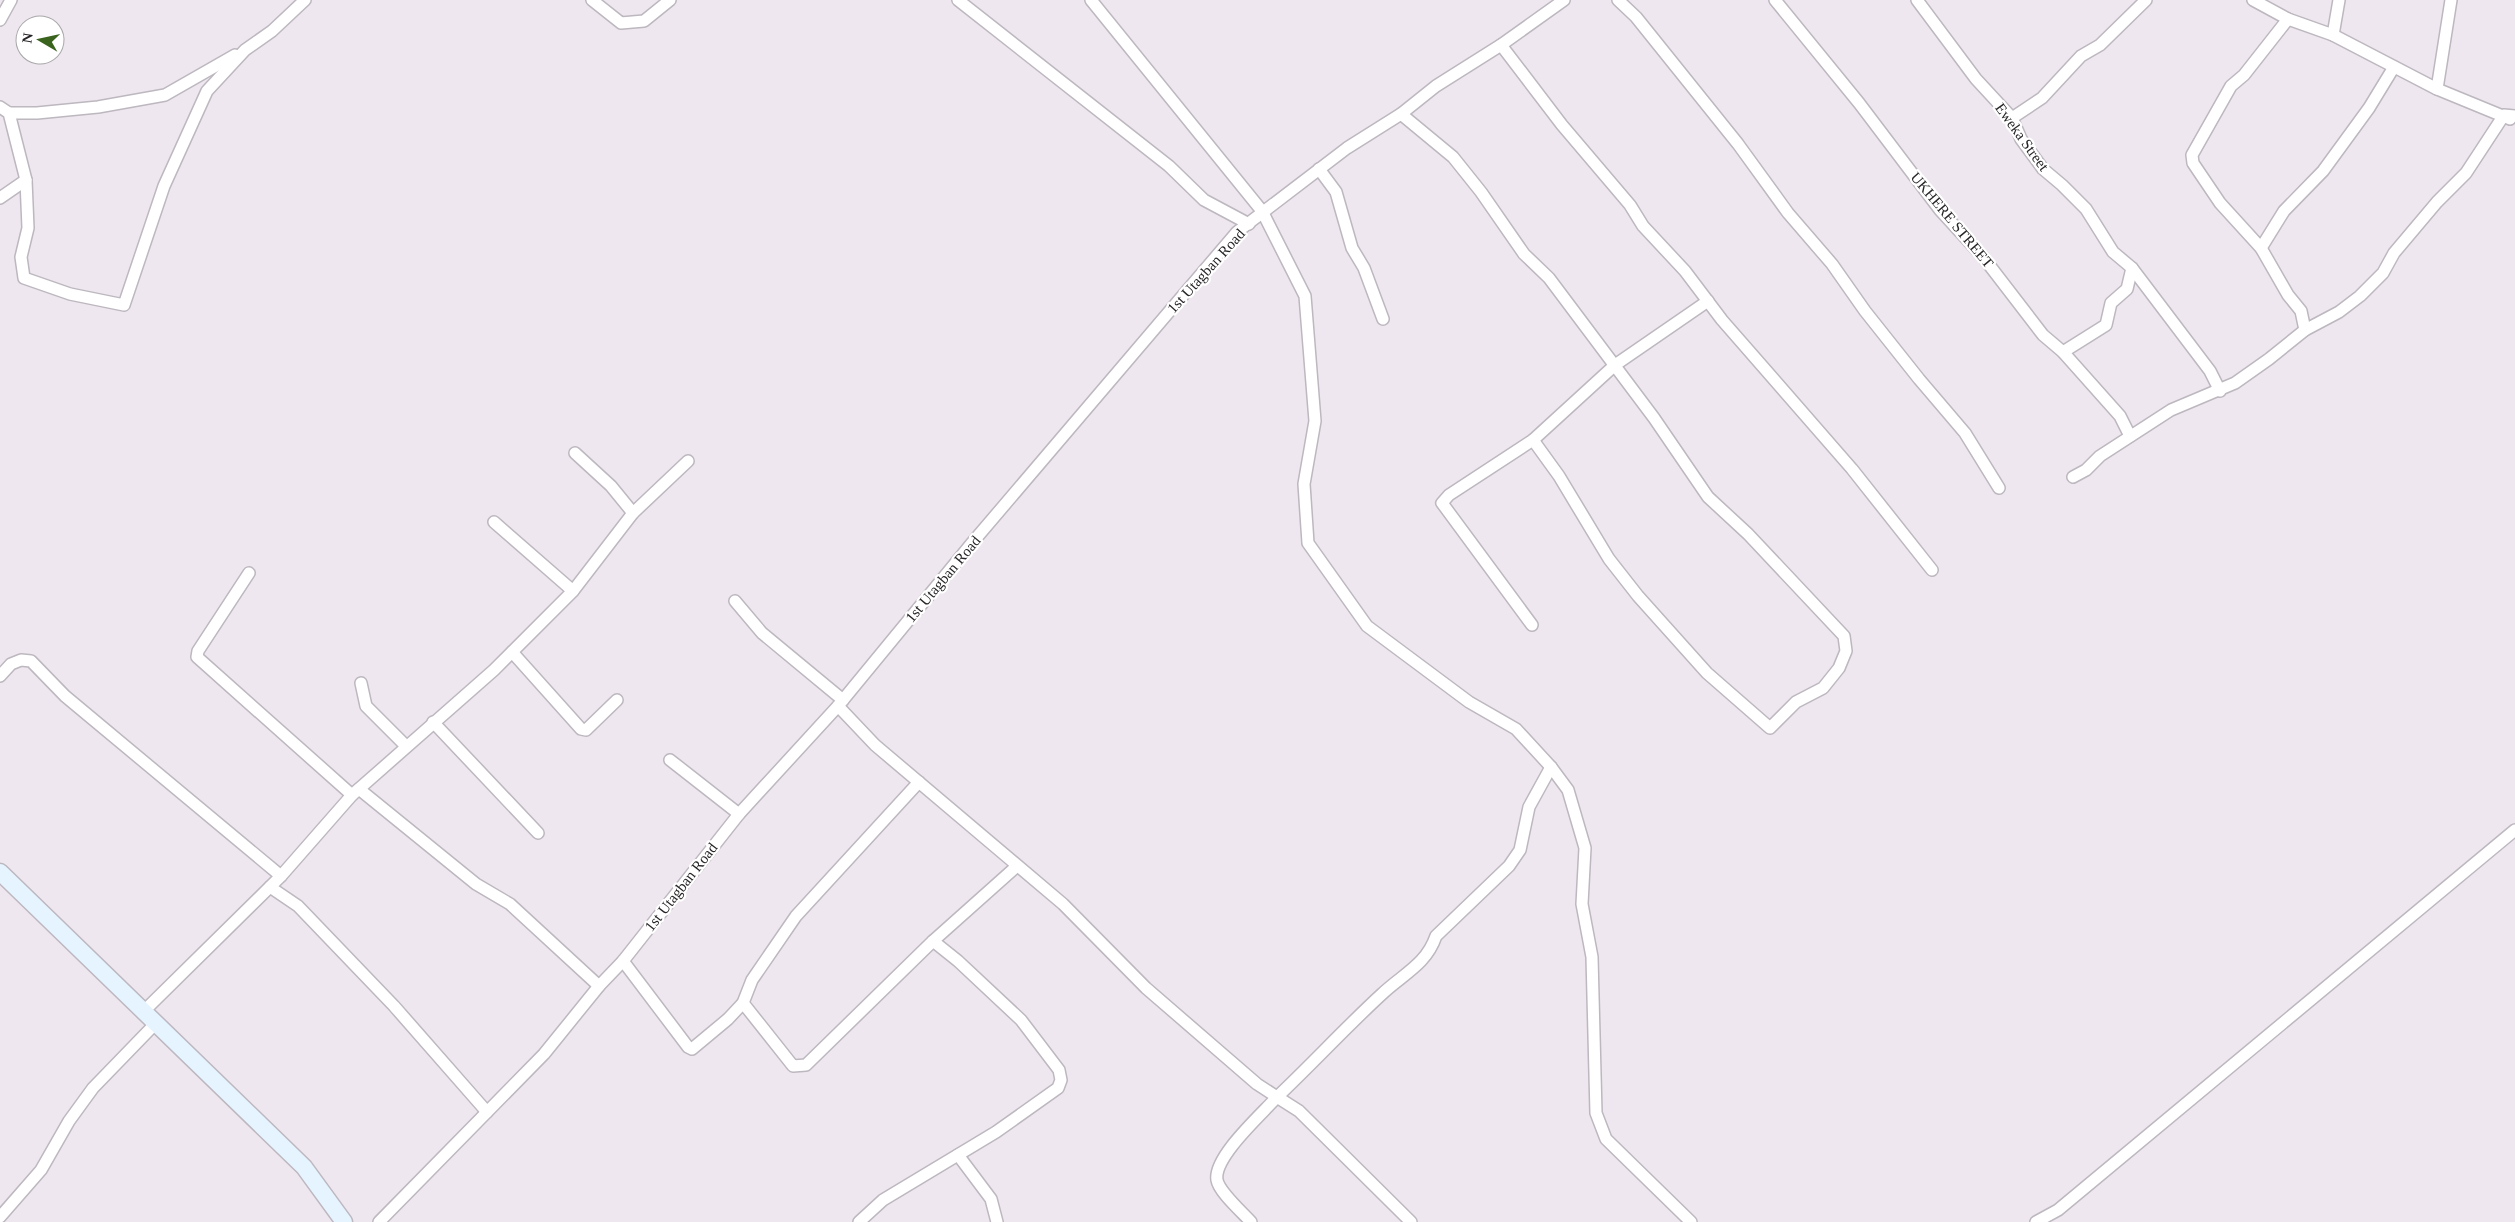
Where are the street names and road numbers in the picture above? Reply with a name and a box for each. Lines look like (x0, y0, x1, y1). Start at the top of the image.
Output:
street label: Eweka Street (1992, 100, 2052, 175)
street label: UKHERE STREET (1907, 169, 1997, 271)
street label: 1st Utagban Road (1164, 225, 1248, 316)
street label: 1st Utagban Road (902, 532, 984, 625)
street label: 1st Utagban Road (642, 839, 721, 934)

